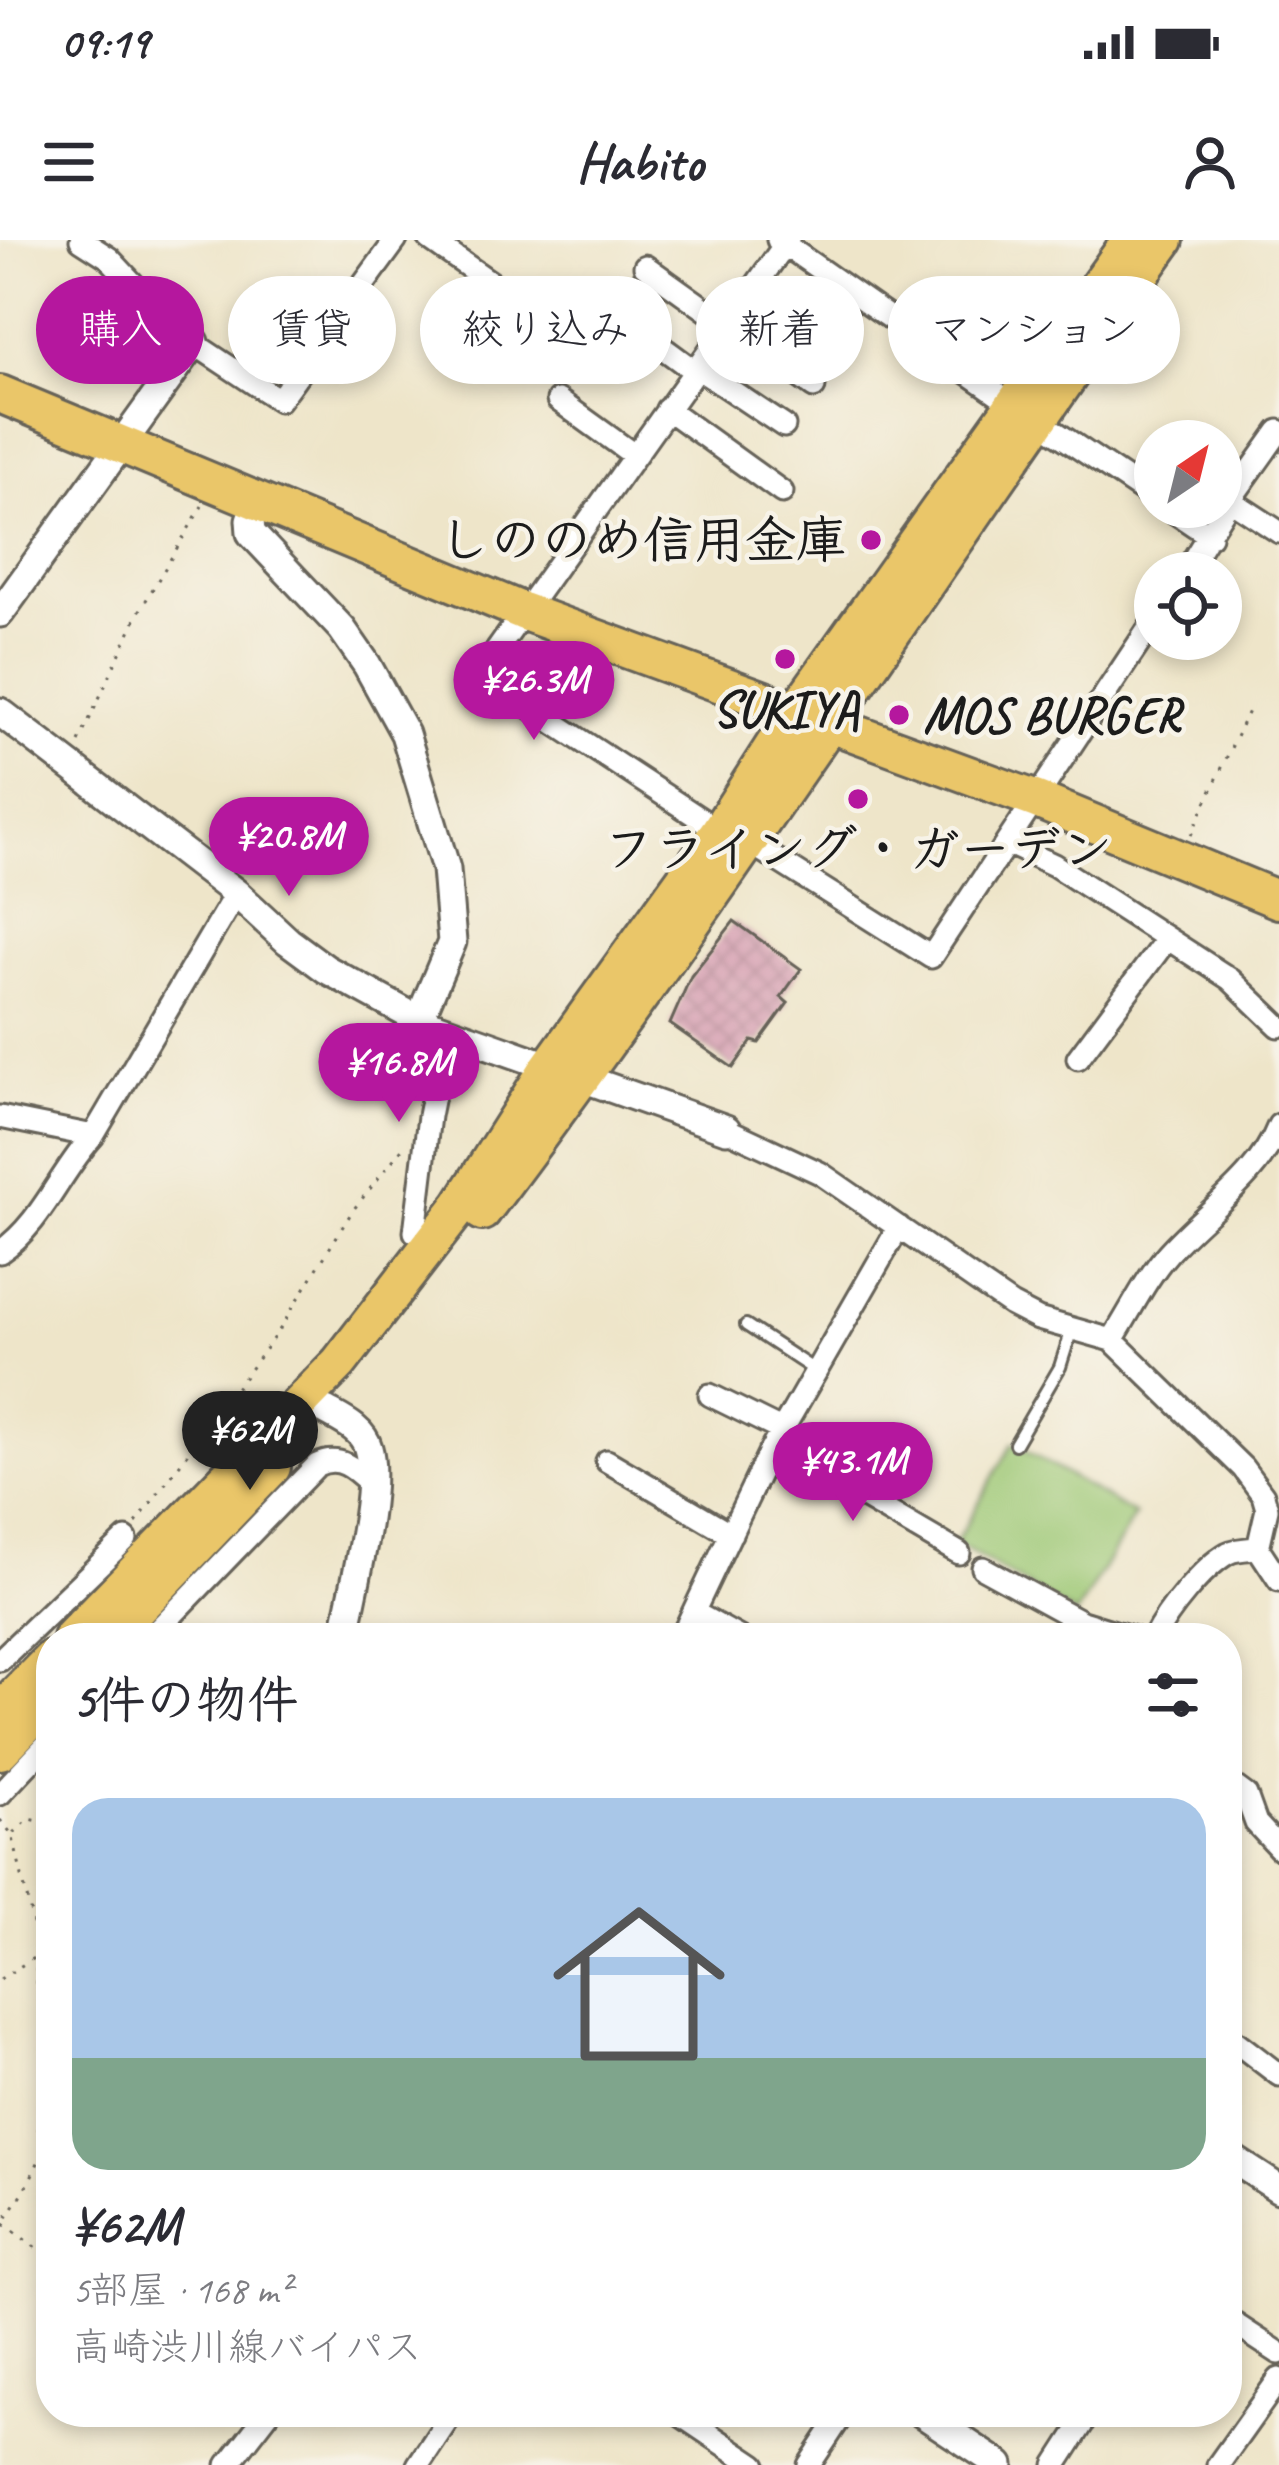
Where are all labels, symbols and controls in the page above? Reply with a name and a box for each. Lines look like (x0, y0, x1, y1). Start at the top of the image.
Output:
text: 09:19 (60, 14, 149, 71)
text: Habito (576, 128, 703, 196)
icon: menu (36, 129, 102, 195)
icon: person (1177, 129, 1243, 195)
chip: 購入 (36, 276, 204, 384)
chip: 賃貸 (228, 276, 396, 384)
chip: 絞り込み (420, 276, 672, 384)
chip: 新着 (696, 276, 864, 384)
chip: マンション (888, 276, 1180, 384)
north arrow (1134, 420, 1242, 528)
map controls (1134, 420, 1242, 660)
place label: しののめ信用金庫 (439, 508, 847, 572)
marker: しののめ信用金庫 (858, 527, 884, 553)
button: locate (1134, 552, 1242, 660)
pin: ¥26.3M (436, 641, 632, 743)
marker: SUKIYA (772, 646, 798, 672)
text: ¥26.3M (480, 655, 588, 704)
place label: SUKIYA (712, 677, 861, 741)
place label: MOS BURGER (923, 683, 1185, 747)
marker: MOS BURGER (886, 702, 912, 728)
marker: フライング・ガーデン (845, 786, 871, 812)
pin: ¥20.8M (191, 797, 387, 899)
text: ¥20.8M (236, 811, 342, 860)
place label: フライング・ガーデン (604, 817, 1112, 881)
pin: ¥16.8M (301, 1023, 497, 1125)
text: ¥16.8M (345, 1037, 453, 1086)
pin: ¥62M (179, 1391, 321, 1493)
text: ¥62M (209, 1405, 291, 1454)
pin: ¥43.1M (755, 1422, 951, 1524)
text: ¥43.1M (800, 1436, 906, 1485)
icon: filters (1140, 1662, 1206, 1728)
text: 5件の物件 (72, 1668, 298, 1732)
icon: home (531, 1876, 747, 2092)
text: ¥62M (72, 2194, 179, 2258)
text: 5部屋 · 168 m² (72, 2266, 290, 2315)
text: 高崎渋川線バイパス (72, 2323, 422, 2372)

